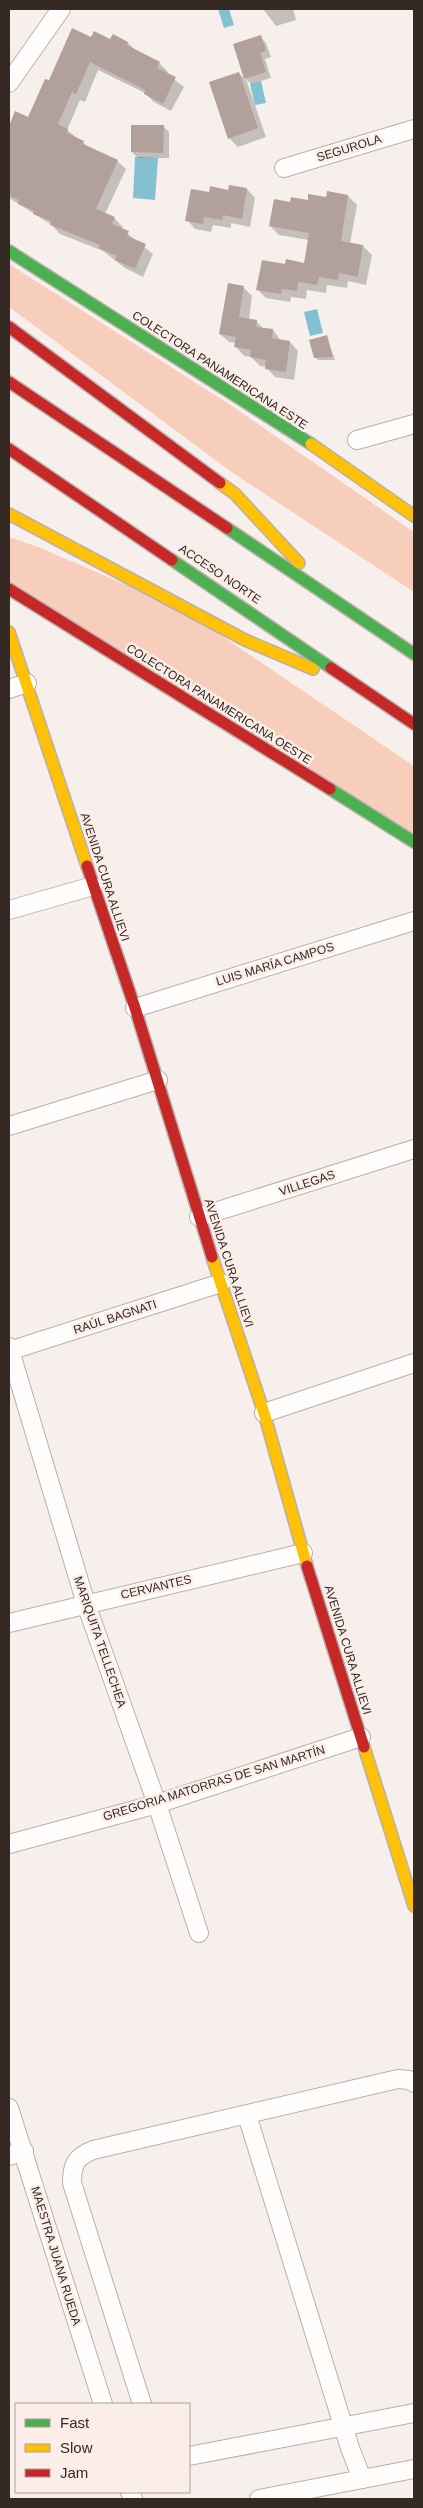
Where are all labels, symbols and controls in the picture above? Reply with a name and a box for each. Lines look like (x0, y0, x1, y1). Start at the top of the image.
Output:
street label: SEGUROLA (315, 132, 383, 164)
street label: COLECTORA PANAMERICANA ESTE (130, 308, 310, 432)
street label: ACCESO NORTE (176, 541, 264, 607)
street label: COLECTORA PANAMERICANA OESTE (124, 641, 314, 767)
street label: AVENIDA CURA ALLIEVI (78, 811, 132, 943)
street label: LUIS MARÍA CAMPOS (214, 938, 336, 989)
street label: VILLEGAS (277, 1167, 337, 1199)
street label: AVENIDA CURA ALLIEVI (202, 1197, 256, 1329)
street label: RAÚL BAGNATI (71, 1296, 158, 1337)
street label: CERVANTES (119, 1572, 193, 1602)
street label: MARIQUITA TELLECHEA (71, 1574, 129, 1710)
street label: AVENIDA CURA ALLIEVI (322, 1584, 374, 1716)
street label: GREGORIA MATORRAS DE SAN MARTÍN (101, 1742, 327, 1824)
street label: MAESTRA JUANA RUEDA (28, 2185, 84, 2327)
legend (15, 2403, 190, 2493)
text: Fast (60, 2414, 90, 2431)
text: Slow (60, 2439, 93, 2456)
text: Jam (60, 2464, 88, 2481)

